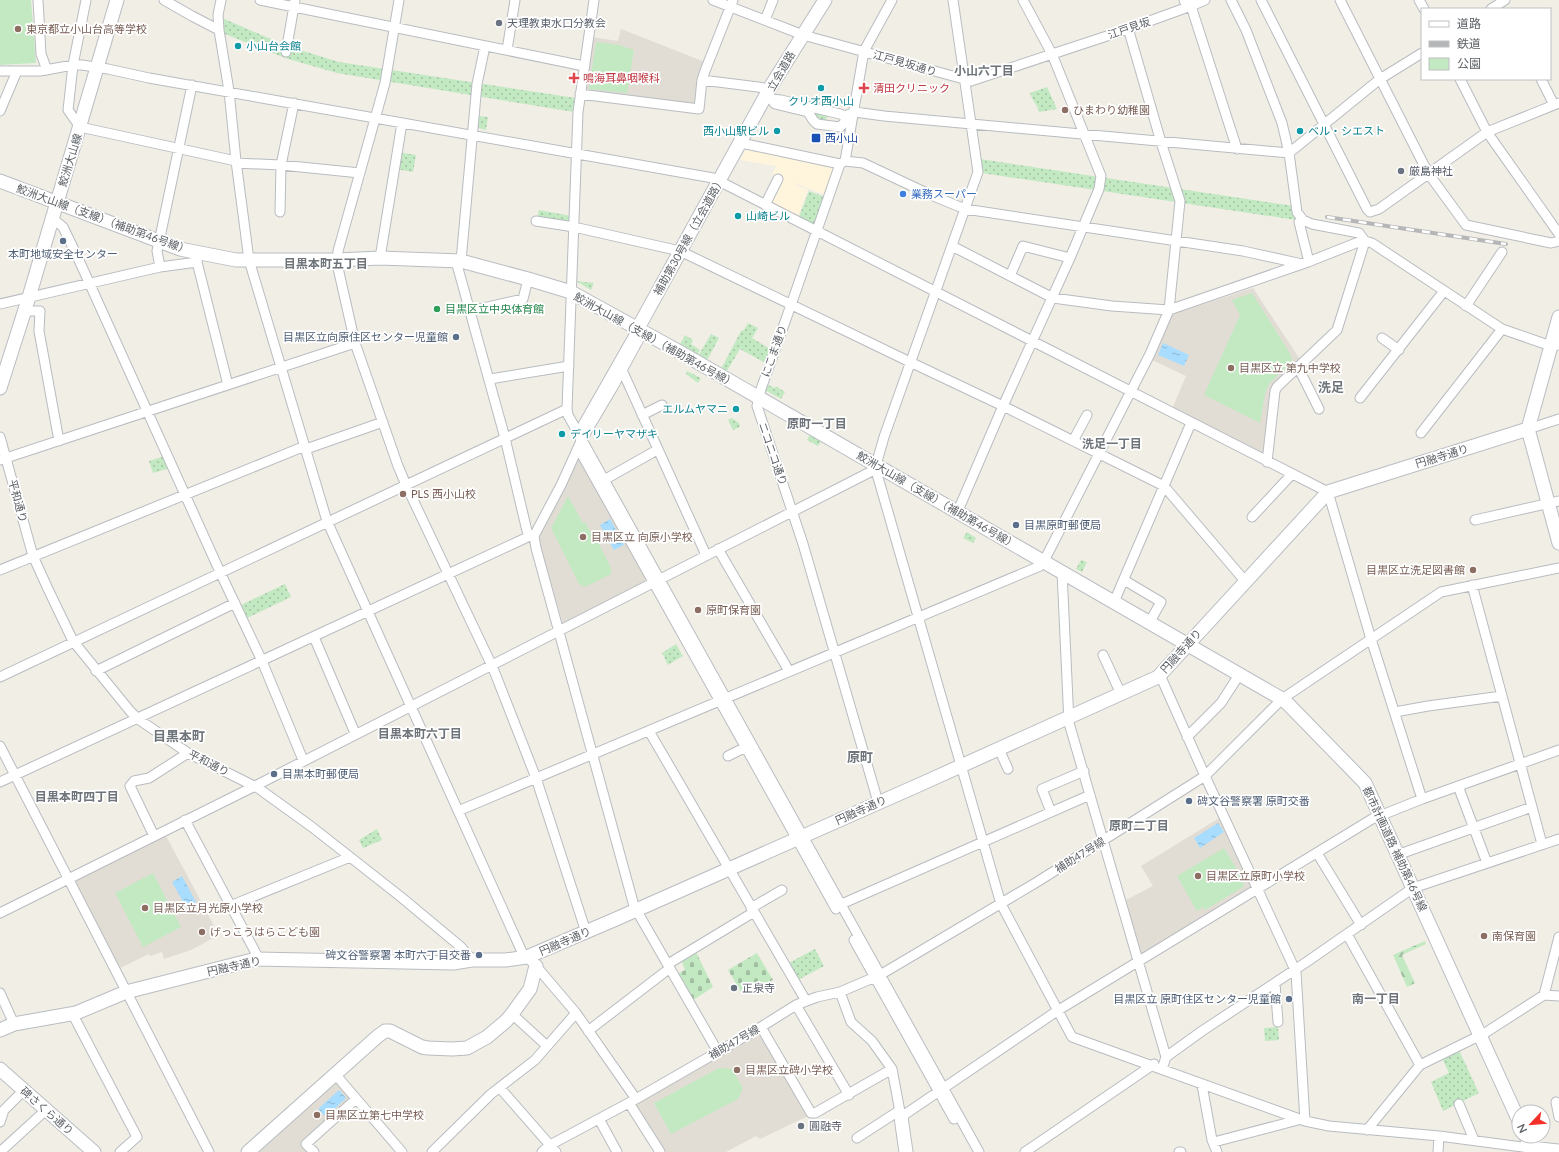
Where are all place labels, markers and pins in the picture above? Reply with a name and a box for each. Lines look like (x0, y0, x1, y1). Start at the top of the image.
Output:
place label: 天理教東水口分教会 (507, 16, 606, 29)
marker: 天理教東水口分教会 (494, 18, 504, 28)
place label: 東京都立小山台高等学校 (26, 22, 147, 35)
marker: 東京都立小山台高等学校 (13, 24, 23, 34)
place label: 小山台会館 (246, 39, 301, 52)
marker: 小山台会館 (233, 41, 243, 51)
place label: 鳴海耳鼻咽喉科 (583, 71, 660, 84)
marker: 鳴海耳鼻咽喉科 (568, 72, 580, 84)
place label: 清田クリニック (873, 81, 950, 94)
marker: 清田クリニック (858, 82, 870, 94)
marker: クリオ西小山 (816, 83, 826, 93)
place label: クリオ西小山 (788, 94, 854, 107)
place label: ひまわり幼稚園 (1073, 103, 1150, 116)
marker: ひまわり幼稚園 (1060, 105, 1070, 115)
place label: 西小山駅ビル (703, 124, 769, 137)
place label: ベル・シエスト (1308, 124, 1385, 137)
marker: 西小山駅ビル (772, 126, 782, 136)
marker: ベル・シエスト (1295, 126, 1305, 136)
place label: 西小山 (825, 131, 858, 144)
marker: 西小山 (810, 132, 822, 144)
place label: 厳島神社 (1409, 164, 1453, 177)
marker: 厳島神社 (1396, 166, 1406, 176)
place label: 業務スーパー (911, 187, 977, 200)
marker: 業務スーパー (898, 189, 908, 199)
place label: 山崎ビル (746, 209, 790, 222)
marker: 山崎ビル (733, 211, 743, 221)
marker: 本町地域安全センター (58, 236, 68, 246)
place label: 本町地域安全センター (8, 247, 118, 260)
place label: 目黒区立中央体育館 (445, 302, 544, 315)
marker: 目黒区立中央体育館 (432, 304, 442, 314)
place label: 目黒区立向原住区センター児童館 (283, 330, 448, 343)
marker: 目黒区立向原住区センター児童館 (451, 332, 461, 342)
place label: 目黒区立 第九中学校 (1239, 361, 1341, 374)
marker: 目黒区立 第九中学校 (1226, 363, 1236, 373)
place label: エルムヤマニ (662, 402, 728, 415)
marker: エルムヤマニ (731, 404, 741, 414)
place label: デイリーヤマザキ (570, 427, 658, 440)
marker: デイリーヤマザキ (557, 429, 567, 439)
place label: PLS 西小山校 (411, 487, 476, 500)
marker: PLS 西小山校 (398, 489, 408, 499)
place label: 目黒原町郵便局 (1024, 518, 1101, 531)
marker: 目黒原町郵便局 (1011, 520, 1021, 530)
place label: 目黒区立 向原小学校 (591, 530, 693, 543)
marker: 目黒区立 向原小学校 (578, 532, 588, 542)
place label: 目黒区立洗足図書館 (1366, 563, 1465, 576)
marker: 目黒区立洗足図書館 (1468, 565, 1478, 575)
place label: 原町保育園 (706, 603, 761, 616)
marker: 原町保育園 (693, 605, 703, 615)
place label: 目黒本町郵便局 (282, 767, 359, 780)
marker: 目黒本町郵便局 (269, 769, 279, 779)
place label: 碑文谷警察署 原町交番 (1197, 794, 1310, 807)
marker: 碑文谷警察署 原町交番 (1184, 796, 1194, 806)
place label: 目黒区立原町小学校 (1206, 869, 1305, 882)
marker: 目黒区立原町小学校 (1193, 871, 1203, 881)
place label: 目黒区立月光原小学校 (153, 901, 263, 914)
marker: 目黒区立月光原小学校 (140, 903, 150, 913)
place label: げっこうはらこども園 (210, 925, 320, 938)
marker: げっこうはらこども園 (197, 927, 207, 937)
place label: 南保育園 (1492, 929, 1536, 942)
marker: 南保育園 (1479, 931, 1489, 941)
place label: 碑文谷警察署 本町六丁目交番 (325, 948, 471, 961)
marker: 碑文谷警察署 本町六丁目交番 (474, 950, 484, 960)
place label: 正泉寺 (742, 981, 775, 994)
marker: 正泉寺 (729, 983, 739, 993)
place label: 目黒区立 原町住区センター児童館 (1113, 992, 1281, 1005)
marker: 目黒区立 原町住区センター児童館 (1284, 994, 1294, 1004)
place label: 目黒区立碑小学校 (745, 1063, 833, 1076)
marker: 目黒区立碑小学校 (732, 1065, 742, 1075)
place label: 目黒区立第七中学校 (325, 1108, 424, 1121)
marker: 目黒区立第七中学校 (312, 1110, 322, 1120)
place label: 圓融寺 (809, 1119, 842, 1132)
marker: 圓融寺 (796, 1121, 806, 1131)

